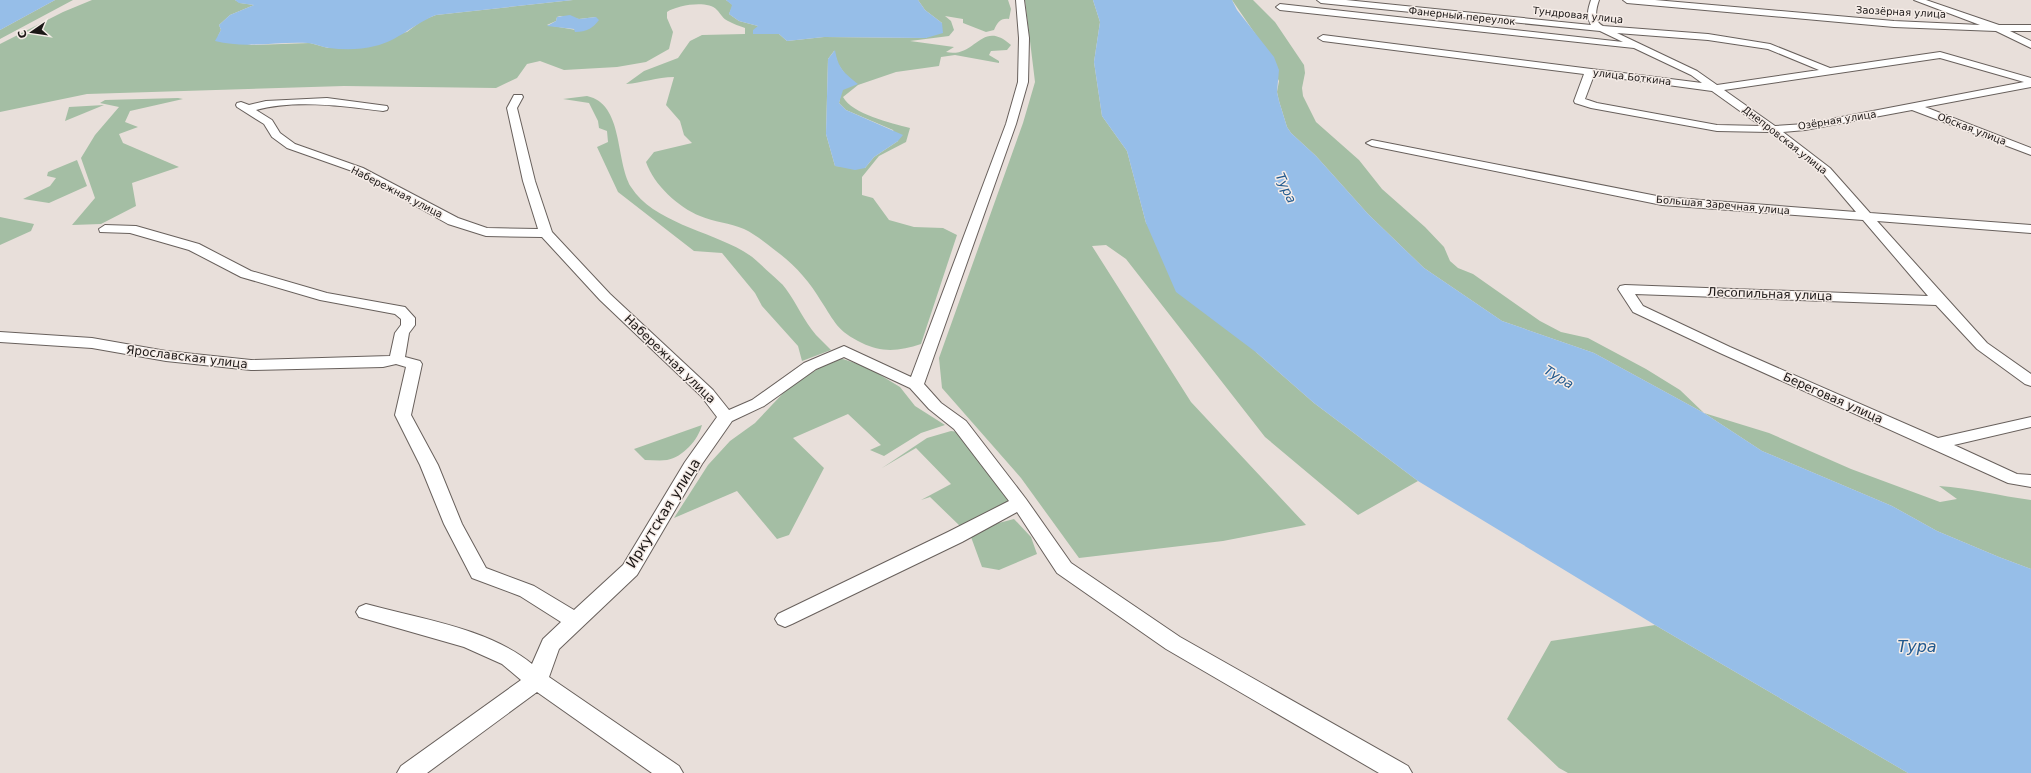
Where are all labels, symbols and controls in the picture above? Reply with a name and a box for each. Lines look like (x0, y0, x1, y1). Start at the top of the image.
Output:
street label: Заозёрная улица (1856, 4, 1946, 20)
street label: Фанерный переулок (1408, 5, 1516, 27)
street label: Тундровая улица (1531, 5, 1624, 25)
north arrow (12, 12, 52, 52)
text: С (16, 29, 30, 40)
street label: улица Боткина (1592, 67, 1672, 87)
street label: Днепровская улица (1741, 104, 1829, 176)
street label: Озёрная улица (1797, 108, 1877, 132)
street label: Обская улица (1936, 111, 2008, 147)
street label: Набережная улица (349, 164, 445, 220)
water label: Тура (1272, 170, 1300, 206)
street label: Большая Заречная улица (1656, 194, 1790, 216)
street label: Лесопильная улица (1707, 285, 1833, 303)
street label: Набережная улица (622, 312, 718, 406)
street label: Ярославская улица (125, 343, 249, 371)
water label: Тура (1542, 362, 1577, 392)
street label: Береговая улица (1781, 370, 1885, 426)
street label: Иркутская улица (623, 455, 703, 571)
water label: Тура (1897, 637, 1937, 656)

